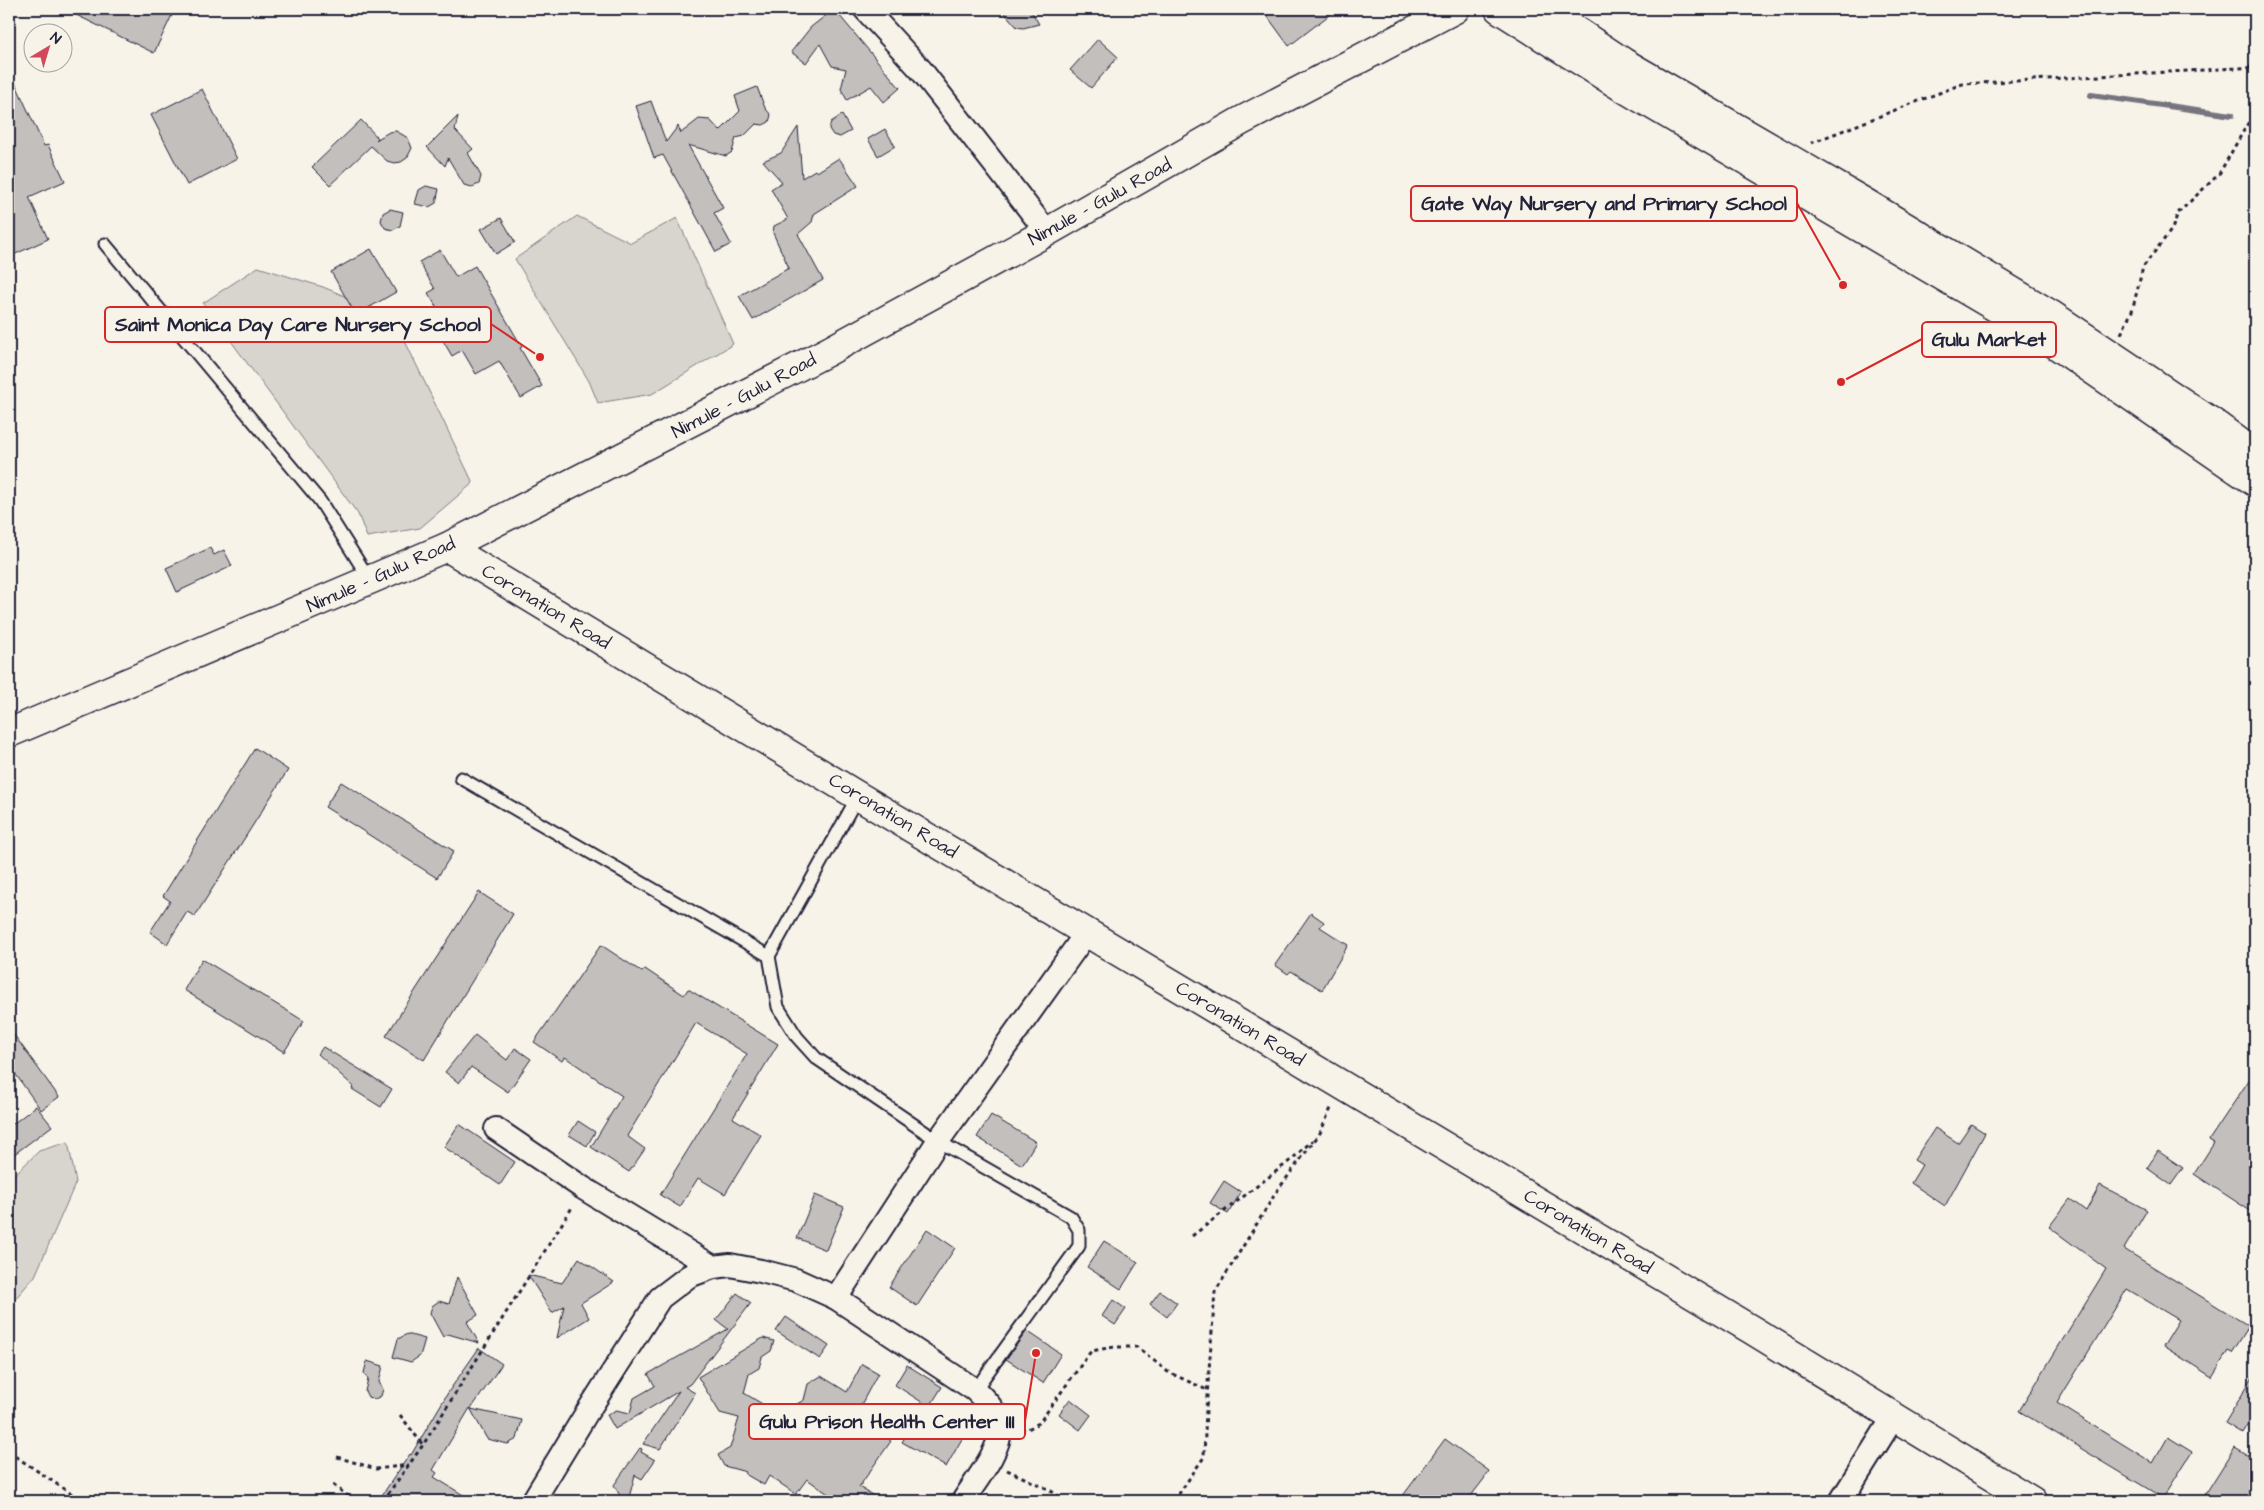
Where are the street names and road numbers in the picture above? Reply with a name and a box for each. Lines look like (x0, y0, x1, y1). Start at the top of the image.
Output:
street label: Nimule - Gulu Road (1023, 151, 1177, 253)
street label: Nimule - Gulu Road (667, 346, 821, 446)
street label: Nimule - Gulu Road (302, 530, 460, 620)
street label: Coronation Road (476, 558, 616, 656)
street label: Coronation Road (823, 767, 963, 865)
street label: Coronation Road (1170, 975, 1310, 1073)
street label: Coronation Road (1518, 1183, 1658, 1281)

